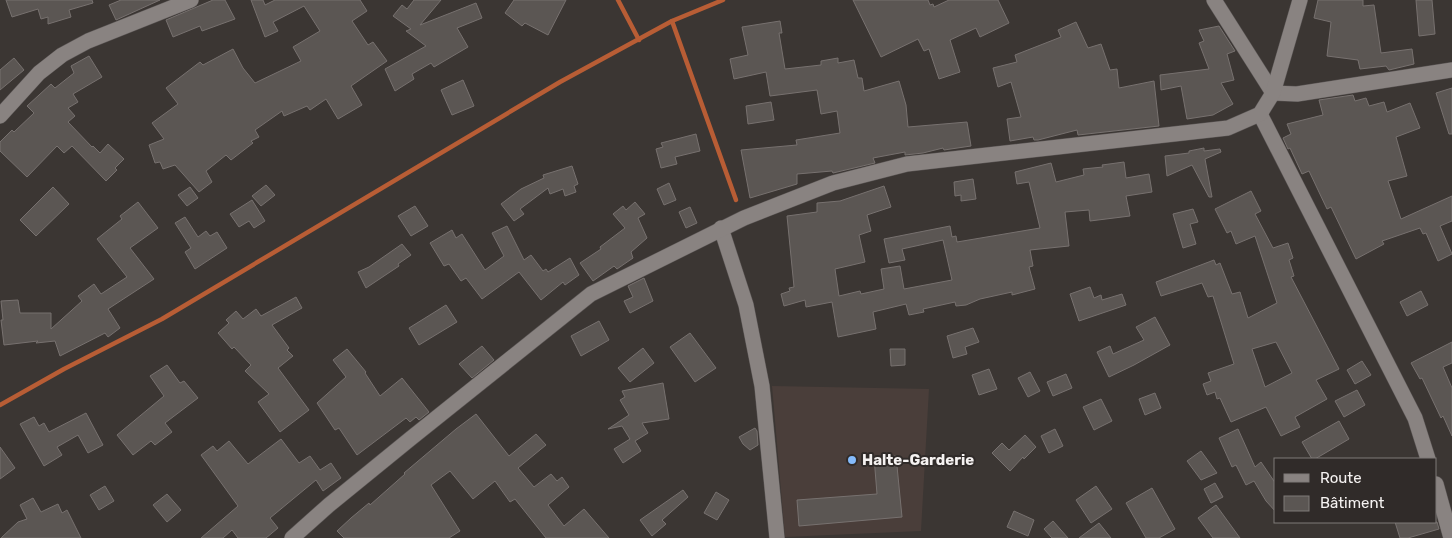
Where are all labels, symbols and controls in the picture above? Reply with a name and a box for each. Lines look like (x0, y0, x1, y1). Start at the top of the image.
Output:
place label: Halte-Garderie (862, 451, 974, 469)
marker: Halte-Garderie (846, 454, 858, 466)
legend (1274, 458, 1437, 523)
text: Route (1320, 469, 1362, 487)
text: Bâtiment (1320, 494, 1384, 512)

